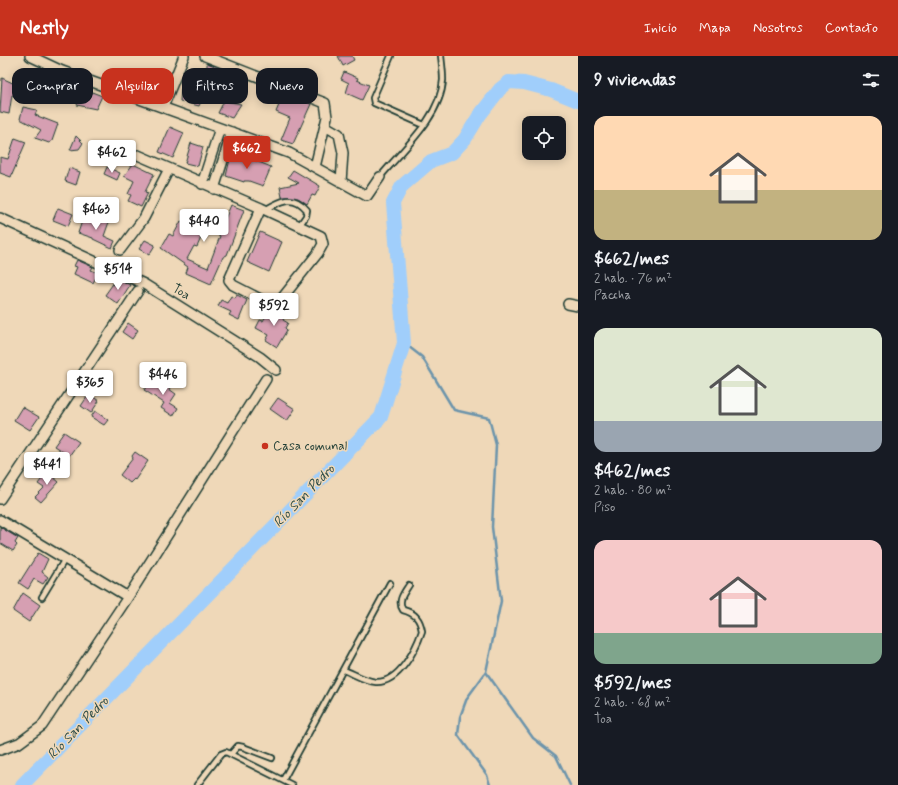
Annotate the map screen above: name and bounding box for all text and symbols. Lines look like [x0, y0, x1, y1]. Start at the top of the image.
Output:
text: Nestly [20, 16, 69, 41]
text: Inicio [644, 19, 677, 37]
text: Mapa [699, 19, 731, 37]
text: Nosotros [753, 19, 803, 37]
text: Contacto [825, 19, 878, 37]
chip: Comprar [12, 68, 93, 104]
chip: Alquilar [101, 68, 174, 104]
chip: Filtros [182, 68, 248, 104]
chip: Nuevo [256, 68, 318, 104]
text: 9 viviendas [594, 69, 676, 91]
icon: filters [860, 69, 882, 91]
map controls [522, 116, 566, 160]
button: locate [522, 116, 566, 160]
pin: $662 [223, 136, 271, 170]
pin: $462 [88, 140, 136, 174]
text: $662 [232, 140, 262, 157]
icon: home [702, 142, 774, 214]
text: $462 [97, 144, 127, 161]
pin: $463 [72, 197, 120, 231]
text: $463 [82, 201, 110, 218]
pin: $440 [180, 209, 228, 243]
text: $440 [189, 213, 219, 230]
text: $662/mes [594, 248, 669, 270]
pin: $514 [94, 257, 142, 291]
text: $514 [104, 261, 132, 278]
text: 2 hab. · 76 m² [594, 270, 672, 287]
street label: Toa [169, 280, 193, 304]
text: Paccha [594, 287, 631, 304]
pin: $592 [250, 293, 298, 327]
text: $592 [259, 297, 289, 314]
icon: home [702, 354, 774, 426]
pin: $446 [139, 362, 187, 396]
text: $446 [148, 366, 178, 383]
pin: $365 [66, 370, 114, 404]
text: $365 [76, 374, 104, 391]
place label: Casa comunal [273, 438, 348, 455]
marker: Casa comunal [260, 441, 270, 451]
pin: $441 [23, 452, 71, 486]
text: $441 [33, 456, 61, 473]
water label: Río San Pedro [269, 460, 339, 531]
text: $462/mes [594, 460, 670, 482]
text: 2 hab. · 80 m² [594, 482, 672, 499]
text: Piso [594, 499, 615, 516]
icon: home [702, 566, 774, 638]
text: $592/mes [594, 672, 671, 694]
water label: Río San Pedro [43, 692, 113, 763]
text: 2 hab. · 68 m² [594, 694, 671, 711]
text: Toa [594, 711, 612, 728]

